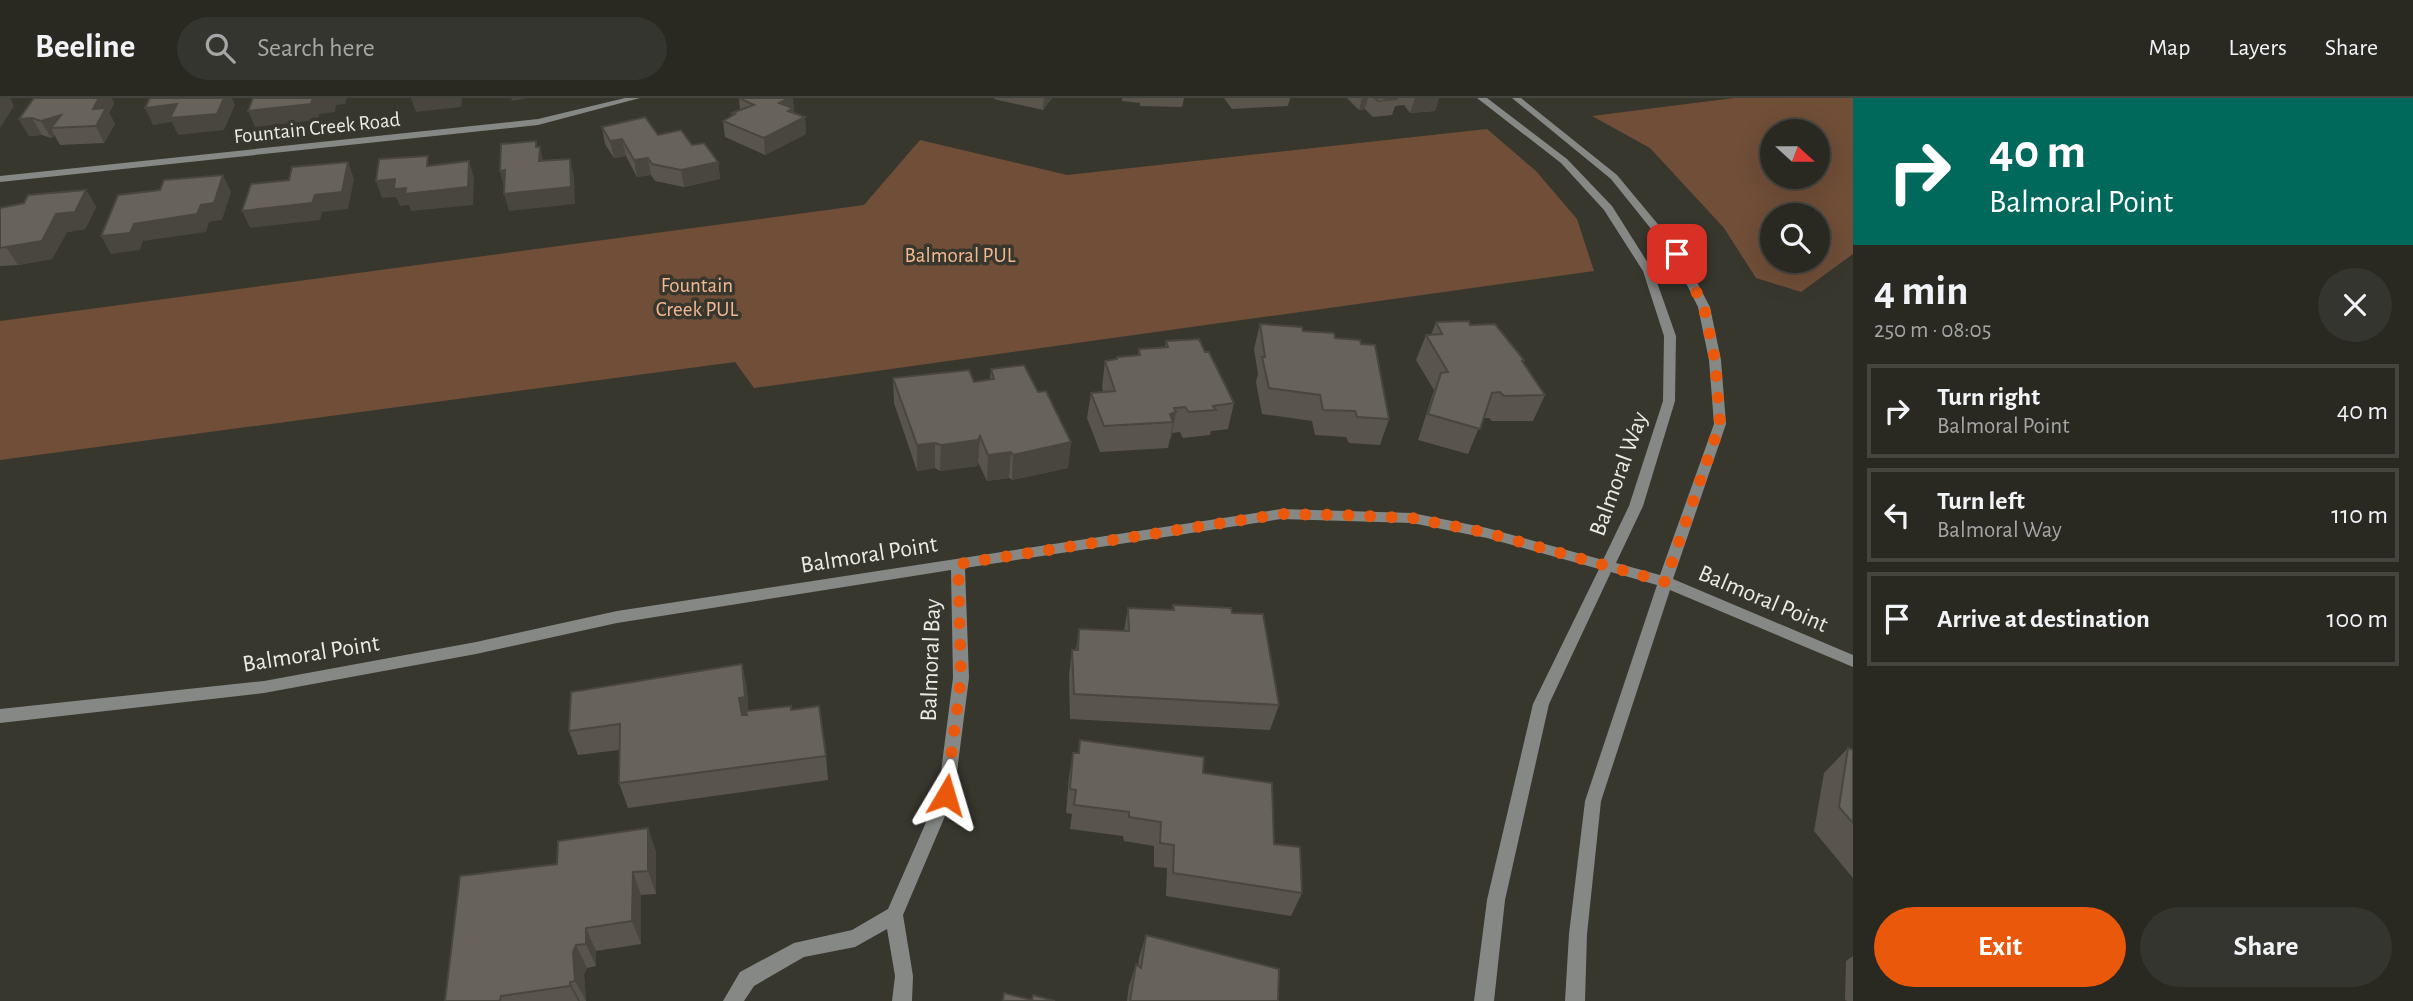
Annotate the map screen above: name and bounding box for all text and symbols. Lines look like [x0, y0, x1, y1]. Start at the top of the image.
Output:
search box [177, 17, 667, 80]
icon: search [201, 29, 239, 67]
text: Beeline [35, 31, 135, 64]
text: Search here [257, 35, 375, 61]
text: Map [2148, 36, 2190, 60]
text: Layers [2228, 36, 2287, 60]
text: Share [2325, 36, 2378, 60]
street label: Fountain Creek Road [233, 109, 401, 147]
north arrow [1760, 119, 1830, 189]
map controls [1760, 119, 1830, 273]
icon: right [1874, 126, 1965, 217]
text: 40 m [1989, 128, 2086, 177]
text: Balmoral Point [1989, 186, 2173, 218]
button: search [1760, 203, 1830, 273]
pin [1647, 224, 1707, 284]
icon: arrive [1658, 235, 1696, 273]
park label: Balmoral PUL [905, 245, 1016, 266]
button: close [2318, 268, 2392, 342]
text: 4 min [1874, 270, 1969, 312]
park label: Fountain Creek PUL [656, 275, 738, 320]
text: 250 m · 08:05 [1874, 319, 1991, 342]
text: Turn right [1937, 384, 2040, 410]
icon: right [1878, 392, 1916, 430]
text: 40 m [2337, 398, 2388, 424]
street label: Balmoral Way [1585, 409, 1653, 539]
text: Balmoral Point [1937, 415, 2069, 438]
text: Turn left [1937, 488, 2025, 514]
icon: left [1878, 496, 1916, 534]
text: 110 m [2331, 502, 2388, 528]
text: Balmoral Way [1937, 519, 2062, 542]
street label: Balmoral Point [799, 532, 939, 578]
street label: Balmoral Point [1695, 561, 1832, 637]
street label: Balmoral Bay [917, 598, 945, 722]
icon: arrive [1878, 600, 1916, 638]
text: Arrive at destination [1937, 606, 2150, 632]
text: 100 m [2327, 606, 2388, 632]
street label: Balmoral Point [241, 631, 381, 677]
position arrow [909, 758, 983, 832]
button: Exit [1874, 907, 2126, 987]
button: Share [2140, 907, 2392, 987]

